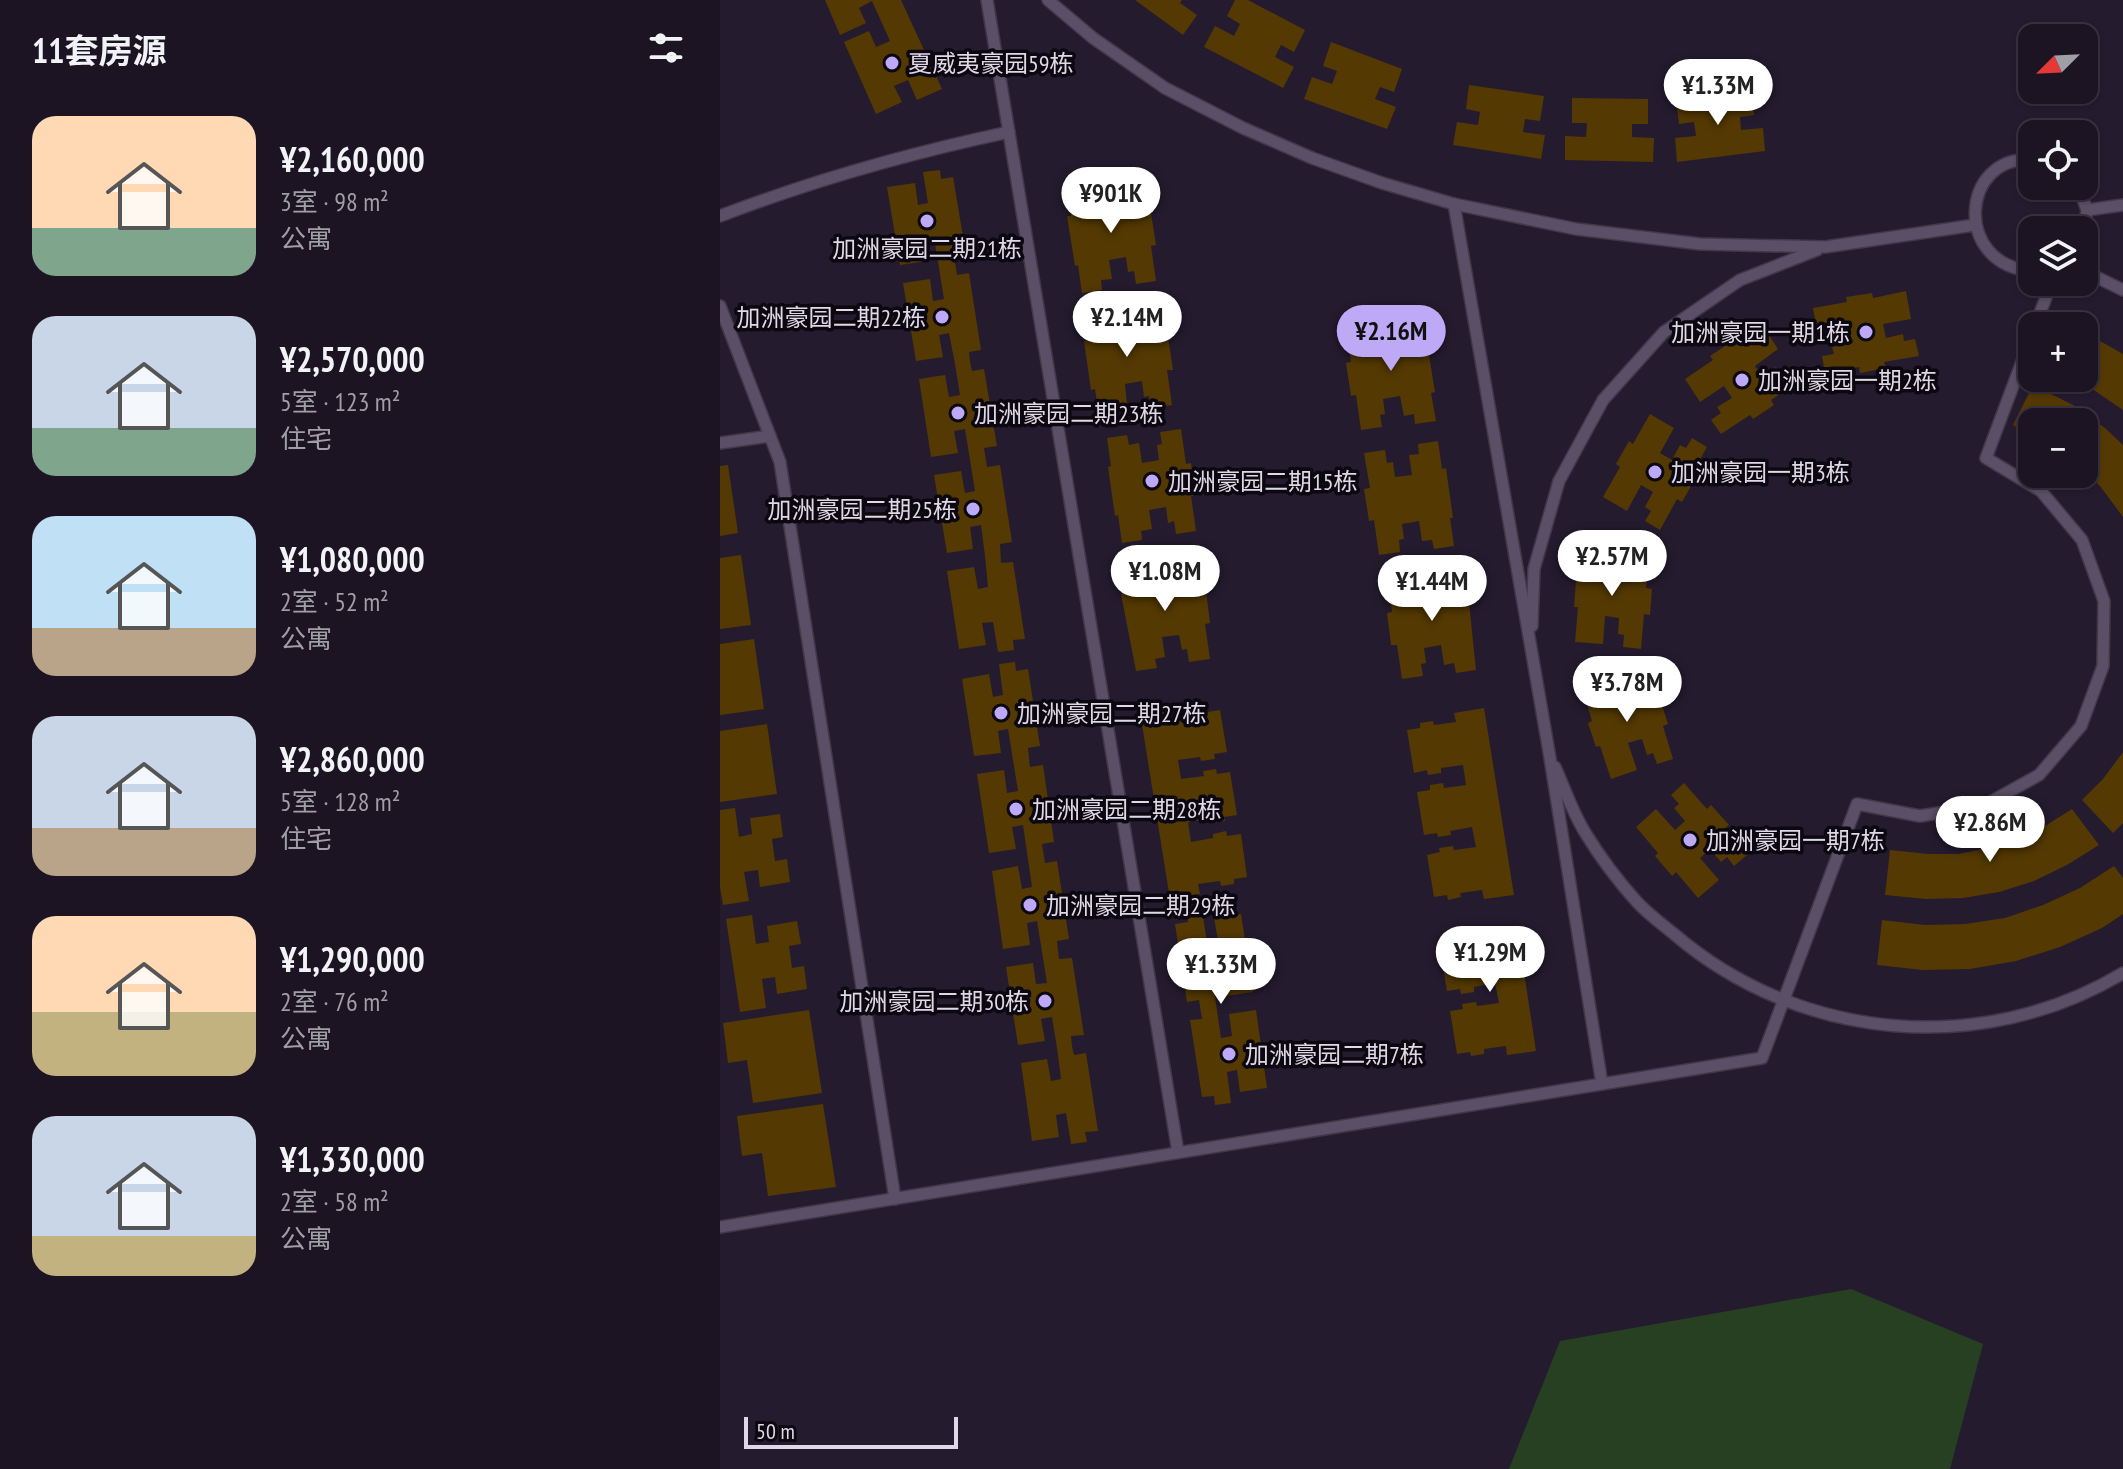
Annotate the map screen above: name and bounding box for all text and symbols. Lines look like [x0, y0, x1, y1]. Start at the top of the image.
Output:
north arrow [2018, 24, 2098, 104]
map controls [2018, 24, 2098, 488]
icon: filters [644, 26, 688, 70]
text: 11套房源 [32, 28, 167, 72]
place label: 夏威夷豪园59栋 [908, 48, 1074, 79]
marker: 夏威夷豪园59栋 [883, 54, 901, 72]
pin: ¥1.33M [1653, 59, 1783, 127]
text: ¥1.33M [1682, 68, 1754, 101]
button: locate [2018, 120, 2098, 200]
text: ¥2,160,000 [280, 137, 425, 181]
icon: home [96, 148, 192, 244]
pin: ¥901K [1055, 167, 1167, 235]
text: ¥901K [1079, 176, 1143, 209]
text: 3室 · 98 m² [280, 185, 389, 218]
marker: 加洲豪园二期21栋 [918, 212, 936, 230]
button: layers [2018, 216, 2098, 296]
text: 公寓 [280, 222, 332, 255]
place label: 加洲豪园二期21栋 [832, 233, 1022, 264]
pin: ¥2.14M [1062, 291, 1192, 359]
text: ¥2.14M [1091, 300, 1163, 333]
place label: 加洲豪园二期22栋 [736, 302, 926, 333]
pin: ¥2.16M [1326, 305, 1456, 373]
marker: 加洲豪园二期22栋 [933, 308, 951, 326]
button: + [2018, 312, 2098, 392]
text: ¥2.16M [1355, 314, 1427, 347]
place label: 加洲豪园一期1栋 [1671, 317, 1850, 348]
marker: 加洲豪园一期1栋 [1857, 323, 1875, 341]
text: ¥2,570,000 [280, 337, 425, 381]
icon: home [96, 348, 192, 444]
place label: 加洲豪园一期2栋 [1758, 365, 1937, 396]
marker: 加洲豪园一期2栋 [1733, 371, 1751, 389]
text: 5室 · 123 m² [280, 385, 400, 418]
place label: 加洲豪园二期23栋 [974, 398, 1164, 429]
marker: 加洲豪园二期23栋 [949, 404, 967, 422]
button: − [2018, 408, 2098, 488]
text: 住宅 [280, 422, 332, 455]
place label: 加洲豪园一期3栋 [1671, 457, 1850, 488]
marker: 加洲豪园一期3栋 [1646, 463, 1664, 481]
place label: 加洲豪园二期15栋 [1168, 466, 1358, 497]
marker: 加洲豪园二期15栋 [1143, 472, 1161, 490]
place label: 加洲豪园二期25栋 [767, 494, 957, 525]
marker: 加洲豪园二期25栋 [964, 500, 982, 518]
pin: ¥2.57M [1547, 530, 1677, 598]
text: ¥1,080,000 [280, 537, 425, 581]
text: ¥2.57M [1576, 539, 1648, 572]
pin: ¥1.08M [1100, 545, 1230, 613]
icon: home [96, 548, 192, 644]
text: ¥1.08M [1129, 554, 1201, 587]
pin: ¥1.44M [1367, 555, 1497, 623]
text: ¥1.44M [1396, 564, 1468, 597]
text: 2室 · 52 m² [280, 585, 389, 618]
text: 公寓 [280, 622, 332, 655]
pin: ¥3.78M [1562, 656, 1692, 724]
text: ¥3.78M [1591, 665, 1663, 698]
place label: 加洲豪园二期27栋 [1017, 698, 1207, 729]
marker: 加洲豪园二期27栋 [992, 704, 1010, 722]
text: ¥2,860,000 [280, 737, 425, 781]
icon: home [96, 748, 192, 844]
text: 5室 · 128 m² [280, 785, 400, 818]
place label: 加洲豪园二期28栋 [1032, 794, 1222, 825]
pin: ¥2.86M [1925, 796, 2055, 864]
marker: 加洲豪园二期28栋 [1007, 800, 1025, 818]
text: ¥2.86M [1954, 805, 2026, 838]
text: 住宅 [280, 822, 332, 855]
place label: 加洲豪园一期7栋 [1706, 825, 1885, 856]
marker: 加洲豪园一期7栋 [1681, 831, 1699, 849]
place label: 加洲豪园二期29栋 [1046, 890, 1236, 921]
marker: 加洲豪园二期29栋 [1021, 896, 1039, 914]
pin: ¥1.29M [1425, 926, 1555, 994]
text: ¥1.29M [1454, 935, 1526, 968]
text: ¥1,290,000 [280, 937, 425, 981]
pin: ¥1.33M [1156, 938, 1286, 1006]
text: ¥1.33M [1185, 947, 1257, 980]
icon: home [96, 948, 192, 1044]
text: 2室 · 76 m² [280, 985, 389, 1018]
place label: 加洲豪园二期30栋 [839, 986, 1029, 1017]
marker: 加洲豪园二期30栋 [1036, 992, 1054, 1010]
text: 公寓 [280, 1022, 332, 1055]
place label: 加洲豪园二期7栋 [1245, 1039, 1424, 1070]
marker: 加洲豪园二期7栋 [1220, 1045, 1238, 1063]
text: ¥1,330,000 [280, 1137, 425, 1181]
icon: home [96, 1148, 192, 1244]
text: 2室 · 58 m² [280, 1185, 389, 1218]
text: 公寓 [280, 1222, 332, 1255]
scale bar [744, 1413, 958, 1449]
text: 50 m [756, 1417, 795, 1445]

